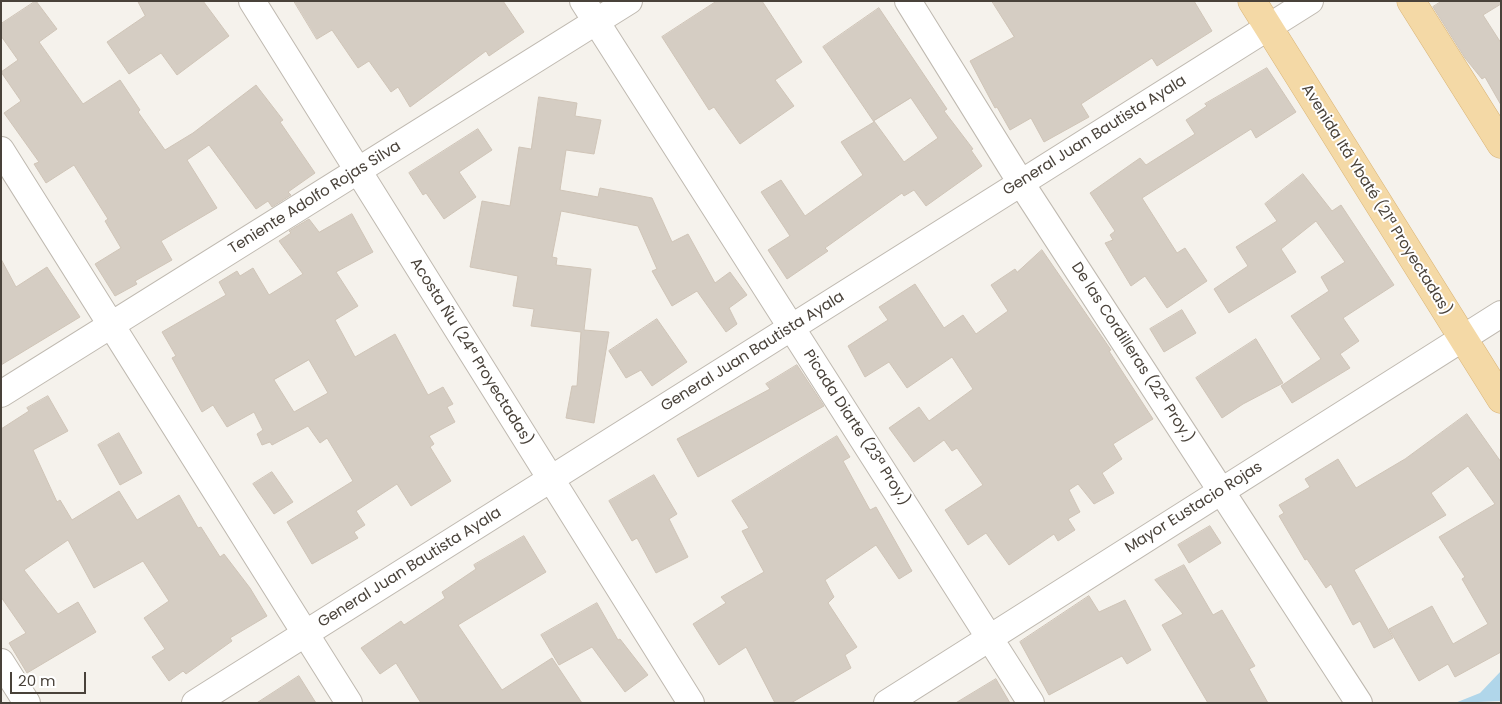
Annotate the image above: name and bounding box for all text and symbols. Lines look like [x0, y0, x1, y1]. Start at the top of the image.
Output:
street label: General Juan Bautista Ayala [1000, 72, 1190, 200]
street label: Avenida Itá Ybaté (21ª Proyectadas) [1297, 81, 1455, 319]
street label: Teniente Adolfo Rojas Silva [226, 137, 404, 259]
street label: Acosta Ñu (24ª Proyectadas) [406, 255, 536, 449]
street label: De las Cordilleras (22ª Proy.) [1067, 259, 1197, 447]
street label: General Juan Bautista Ayala [658, 288, 848, 416]
street label: Picada Diarte (23ª Proy.) [799, 347, 913, 509]
street label: Mayor Eustacio Rojas [1122, 458, 1266, 558]
street label: General Juan Bautista Ayala [315, 504, 505, 632]
scale bar [12, 662, 89, 694]
text: 20 m [18, 670, 56, 691]

